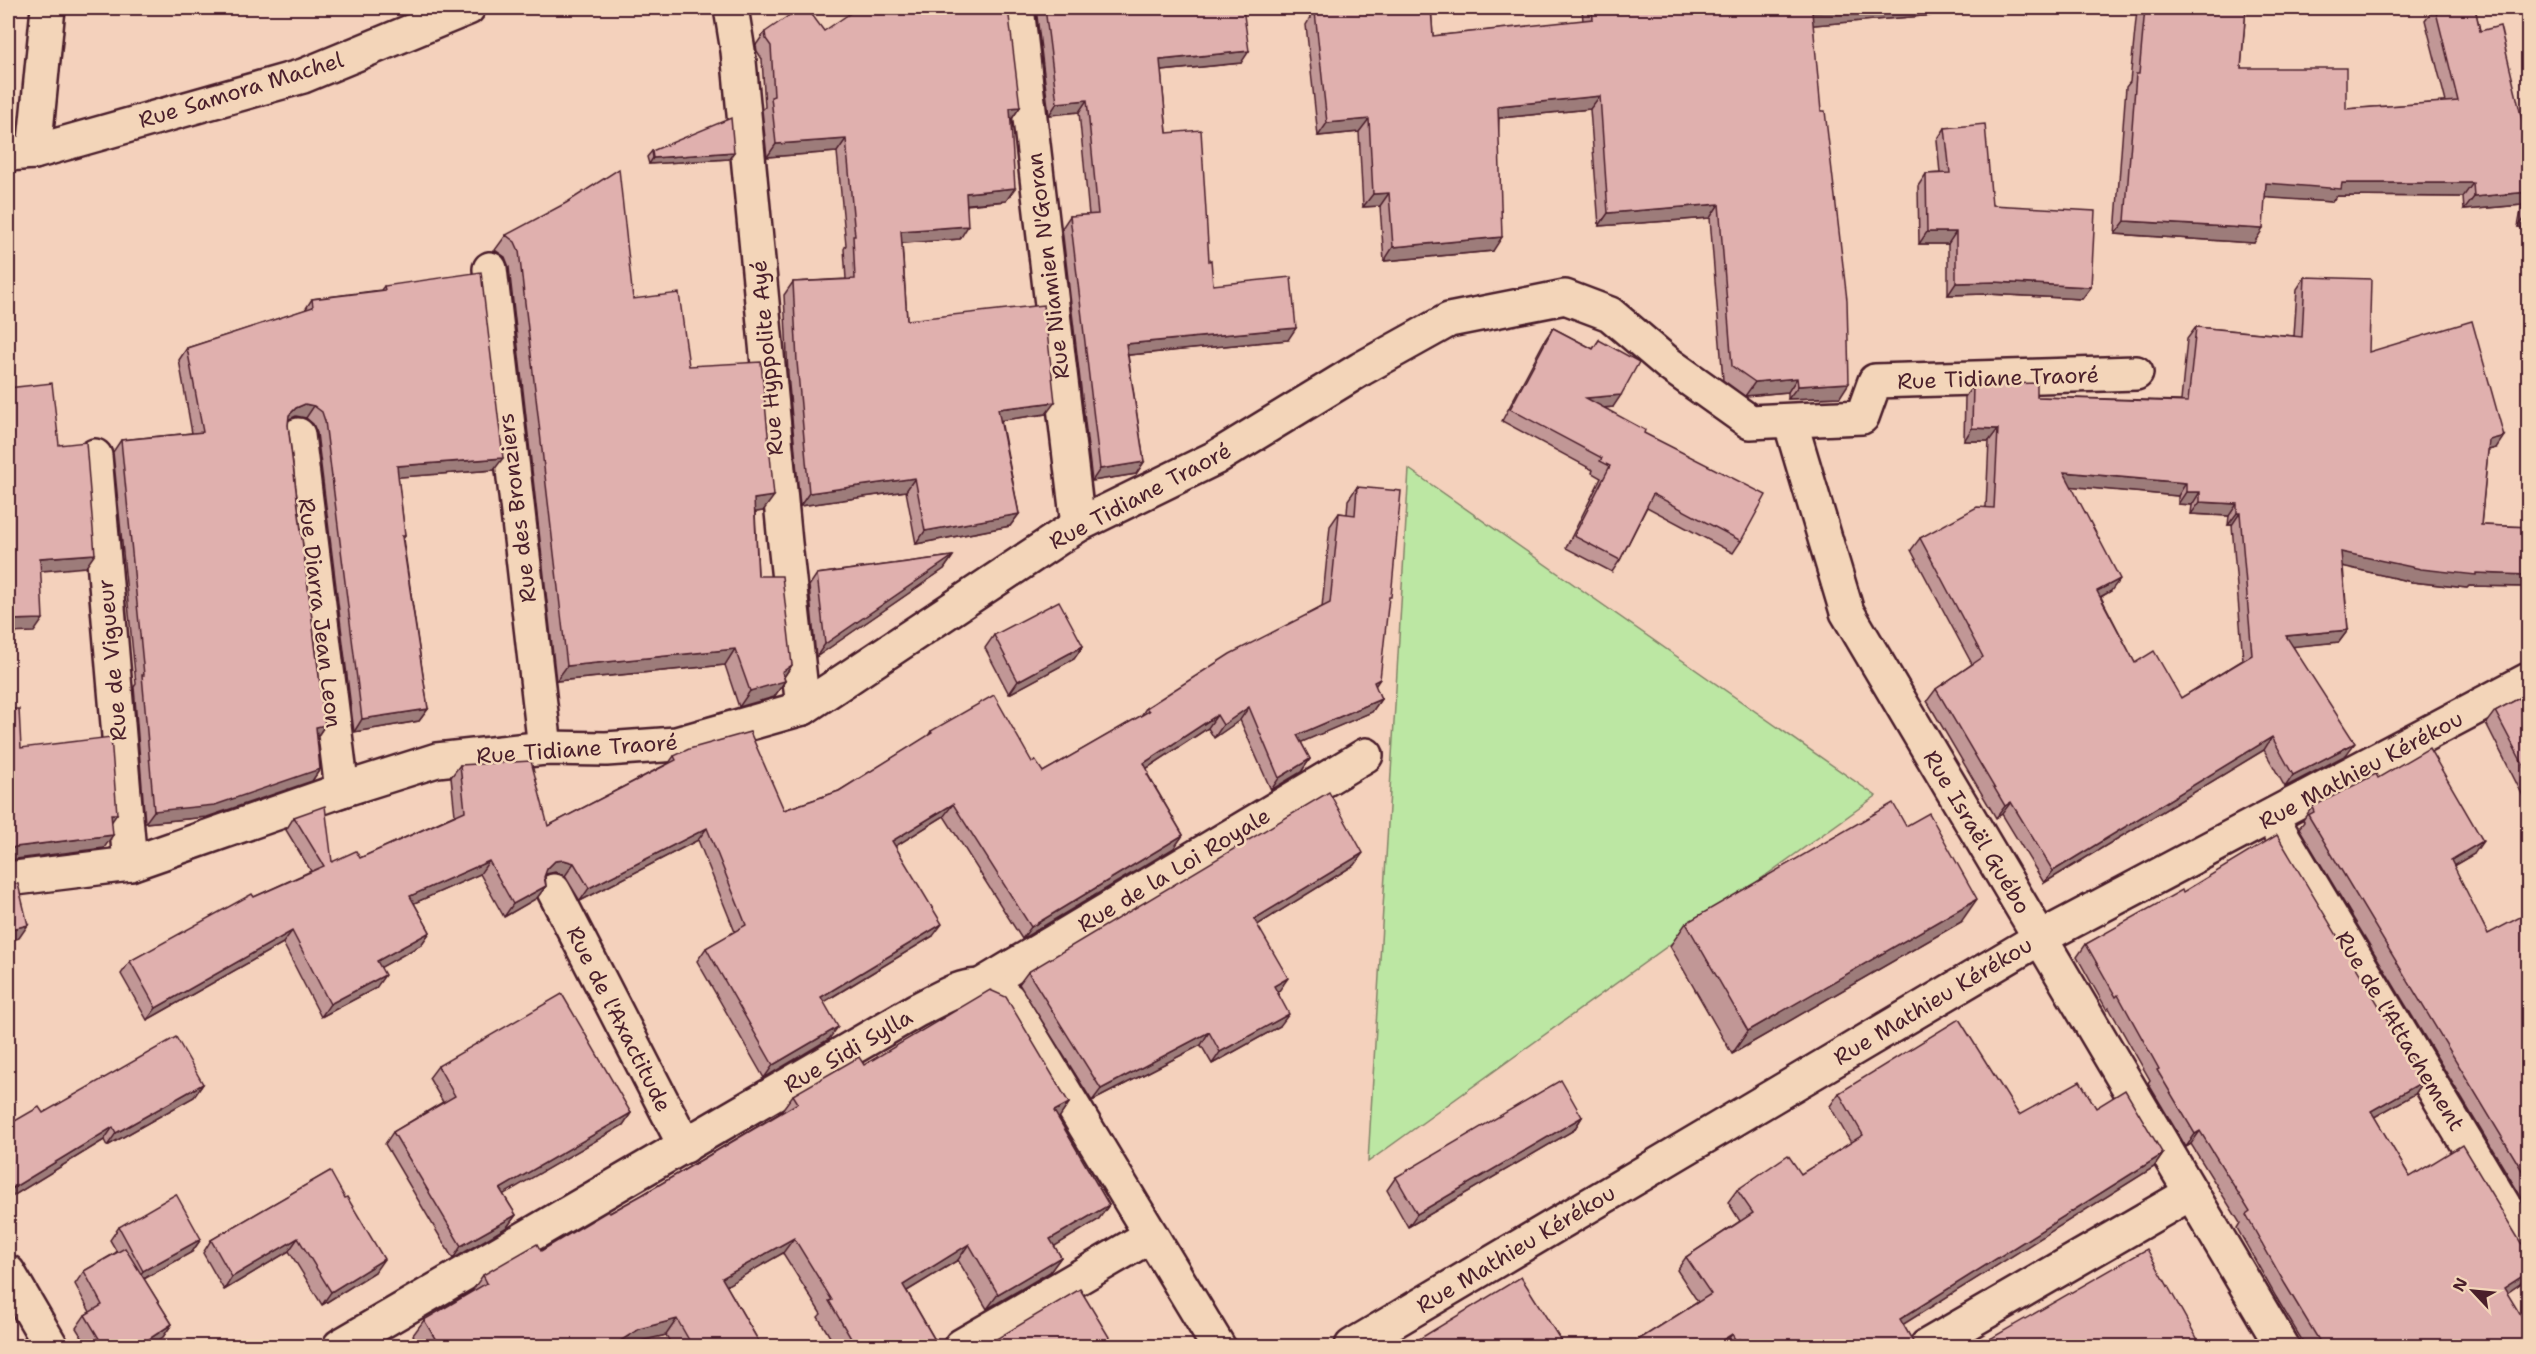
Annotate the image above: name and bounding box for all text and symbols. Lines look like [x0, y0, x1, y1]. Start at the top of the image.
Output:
street label: Rue Samora Machel [135, 45, 347, 135]
street label: Rue Niamien N'Goran [1020, 151, 1076, 381]
street label: Rue Hyppolite Ayé [744, 259, 790, 457]
street label: Rue Tidiane Traoré [1897, 360, 2099, 396]
street label: Rue des Bronziers [491, 411, 543, 605]
street label: Rue Tidiane Traoré [1044, 436, 1236, 556]
street label: Rue Diarra Jean Leon [292, 496, 348, 730]
street label: Rue de Vigueur [90, 578, 134, 742]
street label: Rue Mathieu Kérékou [2254, 704, 2468, 836]
street label: Rue Tidiane Traoré [475, 727, 679, 771]
street label: Rue Israël Guébo [1917, 745, 2037, 919]
street label: Rue de la Loi Royale [1072, 801, 1276, 939]
street label: Rue de l'Axactitude [560, 921, 678, 1117]
street label: Rue de l'Attachement [2329, 926, 2471, 1136]
street label: Rue Mathieu Kérékou [1828, 930, 2038, 1072]
street label: Rue Sidi Sylla [778, 1002, 918, 1100]
street label: Rue Mathieu Kérékou [1411, 1178, 1621, 1320]
north arrow [2443, 1261, 2503, 1321]
text: N [2448, 1274, 2472, 1295]

